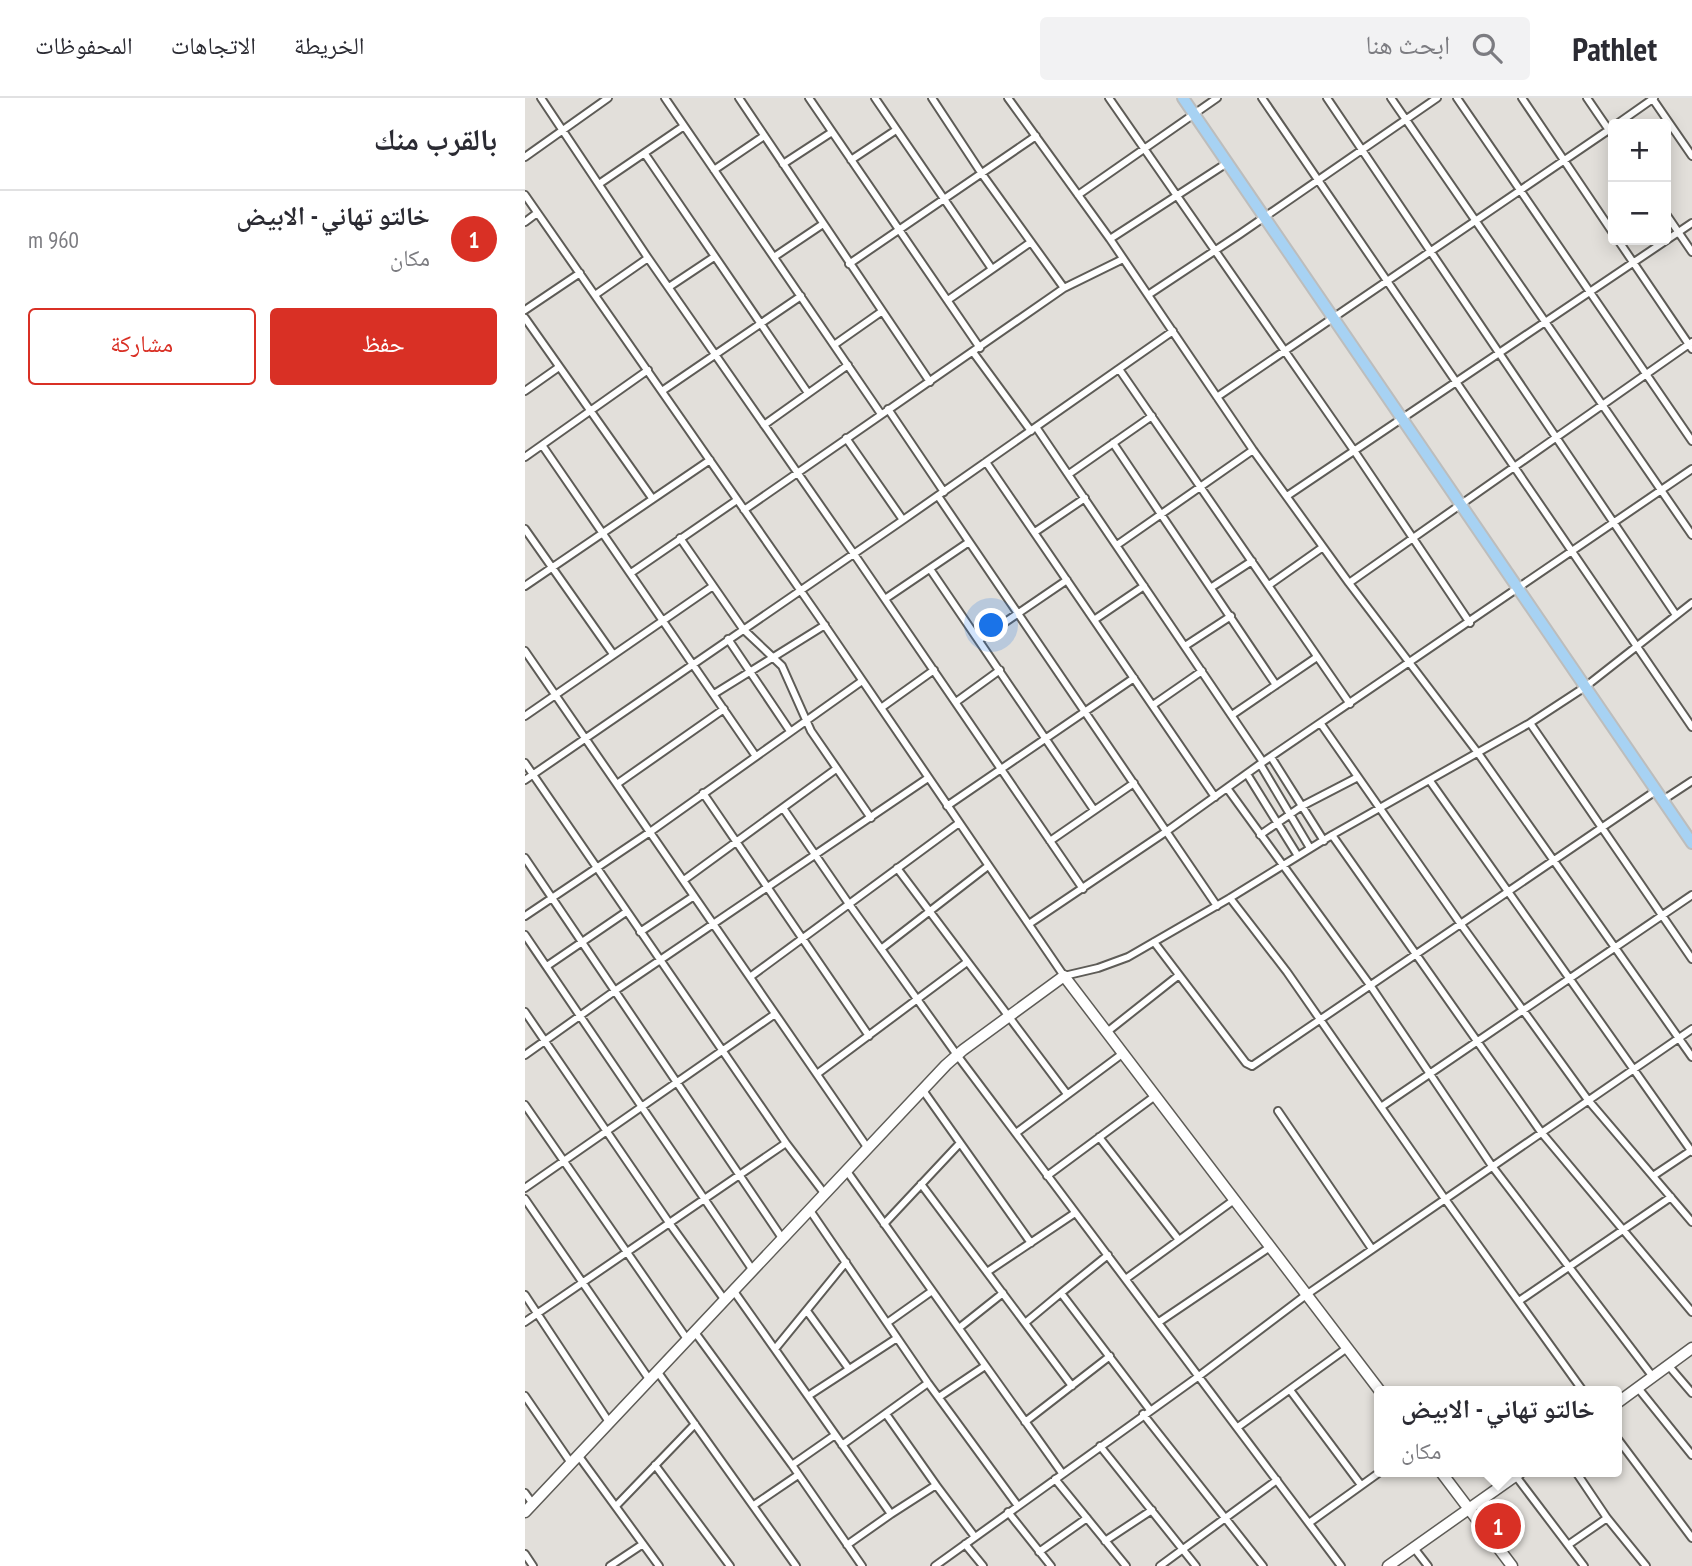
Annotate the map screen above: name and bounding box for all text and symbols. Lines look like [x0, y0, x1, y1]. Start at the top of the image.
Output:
search box [1040, 17, 1530, 80]
text: Pathlet [1572, 27, 1657, 70]
text: ابحث هنا [1365, 28, 1450, 61]
icon: search [1468, 29, 1506, 67]
text: المحفوظات [35, 30, 133, 61]
text: الاتجاهات [171, 30, 256, 61]
text: الخريطة [294, 30, 365, 61]
text: بالقرب منك [374, 119, 497, 158]
map controls [1608, 119, 1671, 245]
button: + [1608, 119, 1671, 182]
button: − [1608, 182, 1671, 245]
text: خالتو تهاني - الابيض [236, 199, 430, 232]
text: 960 m [28, 225, 79, 254]
text: 1 [469, 225, 480, 254]
text: مكان [390, 243, 430, 272]
button: مشاركة [28, 308, 256, 385]
button: حفظ [270, 308, 497, 385]
your location [974, 608, 1008, 642]
popup [1374, 1386, 1622, 1477]
text: خالتو تهاني - الابيض [1401, 1392, 1595, 1425]
text: مكان [1401, 1436, 1441, 1465]
pin: 1 [1475, 1500, 1521, 1552]

